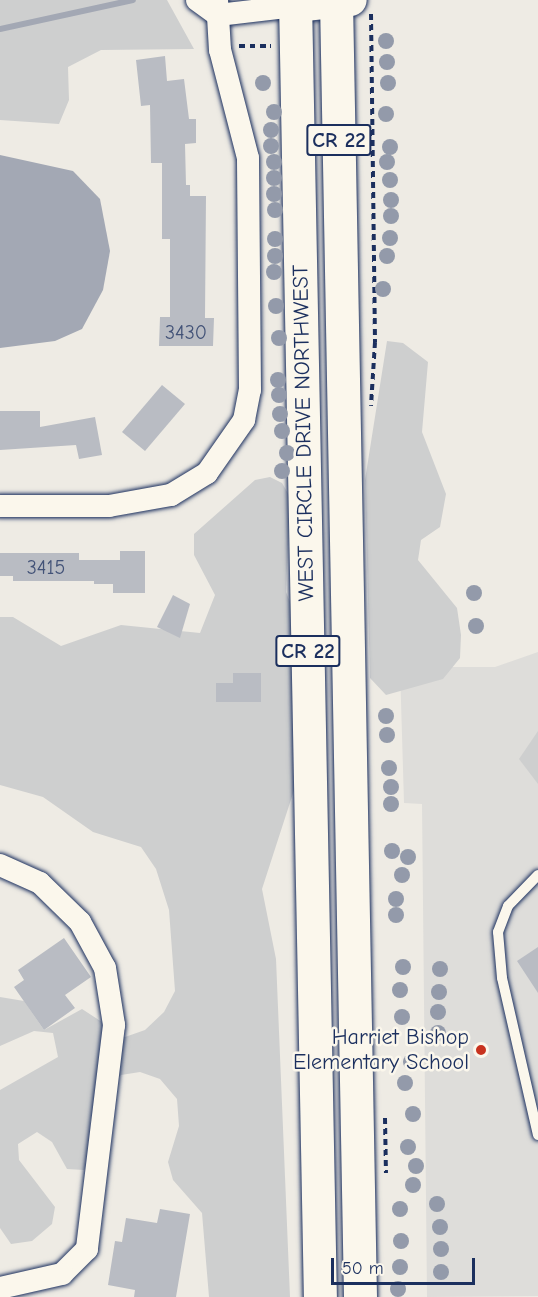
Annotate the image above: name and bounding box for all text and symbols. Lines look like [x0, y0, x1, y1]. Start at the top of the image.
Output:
road number: CR 22 [306, 122, 372, 158]
street label: WEST CIRCLE DRIVE NORTHWEST [288, 264, 320, 602]
house number: 3430 [165, 320, 207, 344]
house number: 3415 [27, 555, 65, 579]
road number: CR 22 [275, 633, 341, 669]
place label: Harriet Bishop Elementary School [293, 1024, 469, 1076]
marker: Harriet Bishop Elementary School [474, 1043, 488, 1057]
scale bar [334, 1246, 478, 1284]
text: 50 m [342, 1258, 384, 1279]

